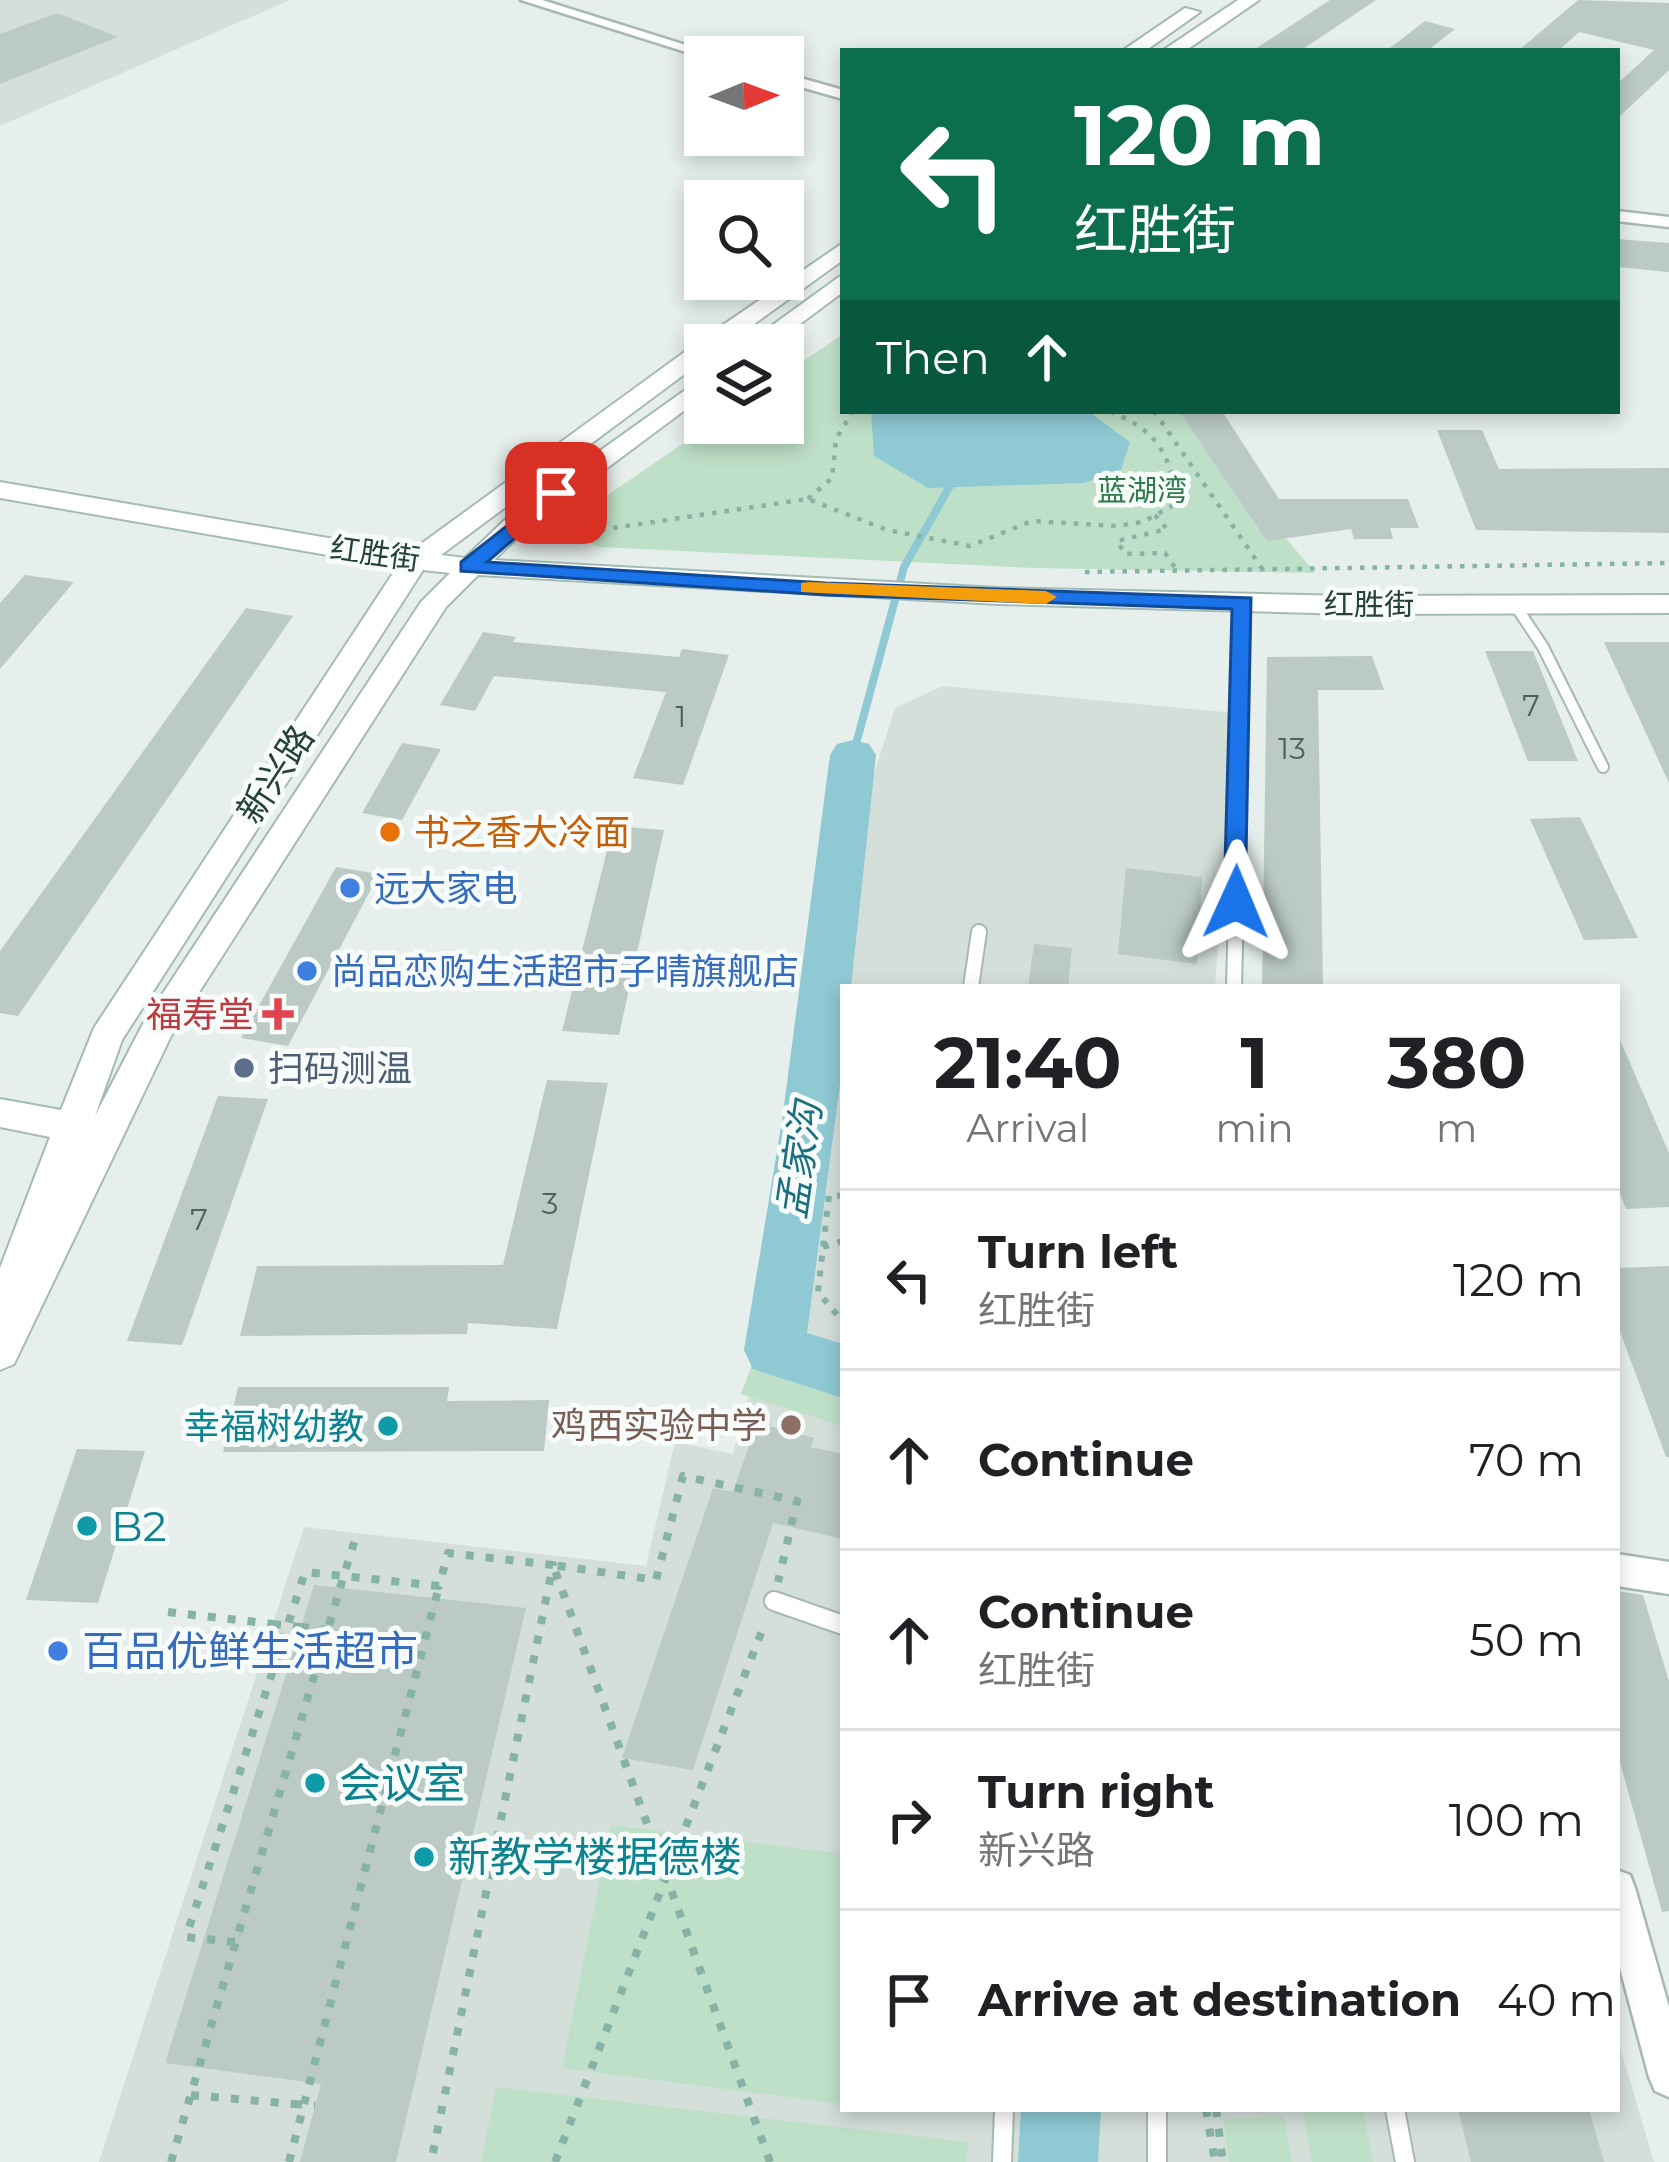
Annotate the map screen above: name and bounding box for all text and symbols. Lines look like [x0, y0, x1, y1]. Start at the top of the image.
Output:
north arrow [684, 36, 804, 156]
map controls [684, 36, 804, 444]
text: 120 m [1074, 84, 1325, 186]
icon: left [876, 96, 1032, 252]
button: search [684, 180, 804, 300]
text: 红胜街 [1074, 197, 1236, 263]
button: layers [684, 324, 804, 444]
icon: ahead [1014, 324, 1080, 390]
text: Then [876, 330, 990, 385]
pin [505, 442, 607, 544]
icon: arrive [523, 460, 589, 526]
park label: 蓝湖湾 [1097, 472, 1187, 509]
street label: 红胜街 [328, 529, 422, 578]
street label: 红胜街 [1324, 586, 1414, 623]
house number: 7 [1522, 687, 1540, 724]
house number: 1 [676, 698, 686, 735]
street label: 新兴路 [227, 717, 323, 831]
house number: 13 [1278, 730, 1306, 767]
place label: 书之香大冷面 [414, 810, 630, 854]
marker: 书之香大冷面 [377, 819, 403, 845]
position arrow [1173, 839, 1299, 965]
place label: 远大家电 [374, 866, 518, 910]
marker: 远大家电 [337, 875, 363, 901]
place label: 尚品恋购生活超市子晴旗舰店 [331, 949, 799, 993]
marker: 尚品恋购生活超市子晴旗舰店 [294, 958, 320, 984]
place label: 福寿堂 [146, 992, 254, 1036]
marker: 福寿堂 [265, 1001, 291, 1027]
text: 21:40 [934, 1018, 1122, 1106]
text: 1 [1240, 1018, 1269, 1106]
text: 380 [1387, 1018, 1526, 1106]
place label: 扫码测温 [268, 1046, 412, 1090]
marker: 扫码测温 [231, 1055, 257, 1081]
water label: 孟家沟 [767, 1095, 831, 1221]
text: Arrival [966, 1104, 1089, 1152]
text: min [1215, 1104, 1294, 1152]
text: m [1436, 1104, 1478, 1152]
house number: 3 [542, 1185, 558, 1222]
house number: 7 [190, 1201, 208, 1238]
text: Turn left [978, 1224, 1178, 1279]
icon: left [876, 1247, 942, 1313]
text: 120 m [1453, 1252, 1584, 1307]
text: 红胜街 [978, 1286, 1095, 1334]
place label: 鸡西实验中学 [551, 1403, 767, 1447]
place label: 幸福树幼教 [184, 1404, 364, 1448]
marker: 鸡西实验中学 [778, 1412, 804, 1438]
marker: 幸福树幼教 [375, 1413, 401, 1439]
icon: ahead [876, 1427, 942, 1493]
text: Continue [978, 1432, 1194, 1487]
text: 70 m [1469, 1432, 1584, 1487]
place label: B2 [111, 1500, 167, 1552]
marker: B2 [74, 1513, 100, 1539]
text: Continue [978, 1584, 1194, 1639]
icon: ahead [876, 1607, 942, 1673]
text: 50 m [1469, 1612, 1584, 1667]
place label: 百品优鲜生活超市 [82, 1625, 418, 1677]
marker: 百品优鲜生活超市 [45, 1638, 71, 1664]
text: 红胜街 [978, 1646, 1095, 1694]
place label: 会议室 [339, 1757, 465, 1809]
text: Turn right [978, 1764, 1214, 1819]
marker: 会议室 [302, 1770, 328, 1796]
icon: right [876, 1787, 942, 1853]
text: 100 m [1449, 1792, 1584, 1847]
text: 新兴路 [978, 1826, 1095, 1874]
place label: 新教学楼据德楼 [448, 1831, 742, 1883]
marker: 新教学楼据德楼 [411, 1844, 437, 1870]
icon: arrive [876, 1967, 942, 2033]
text: Arrive at destination [978, 1972, 1461, 2027]
text: 40 m [1497, 1972, 1616, 2027]

